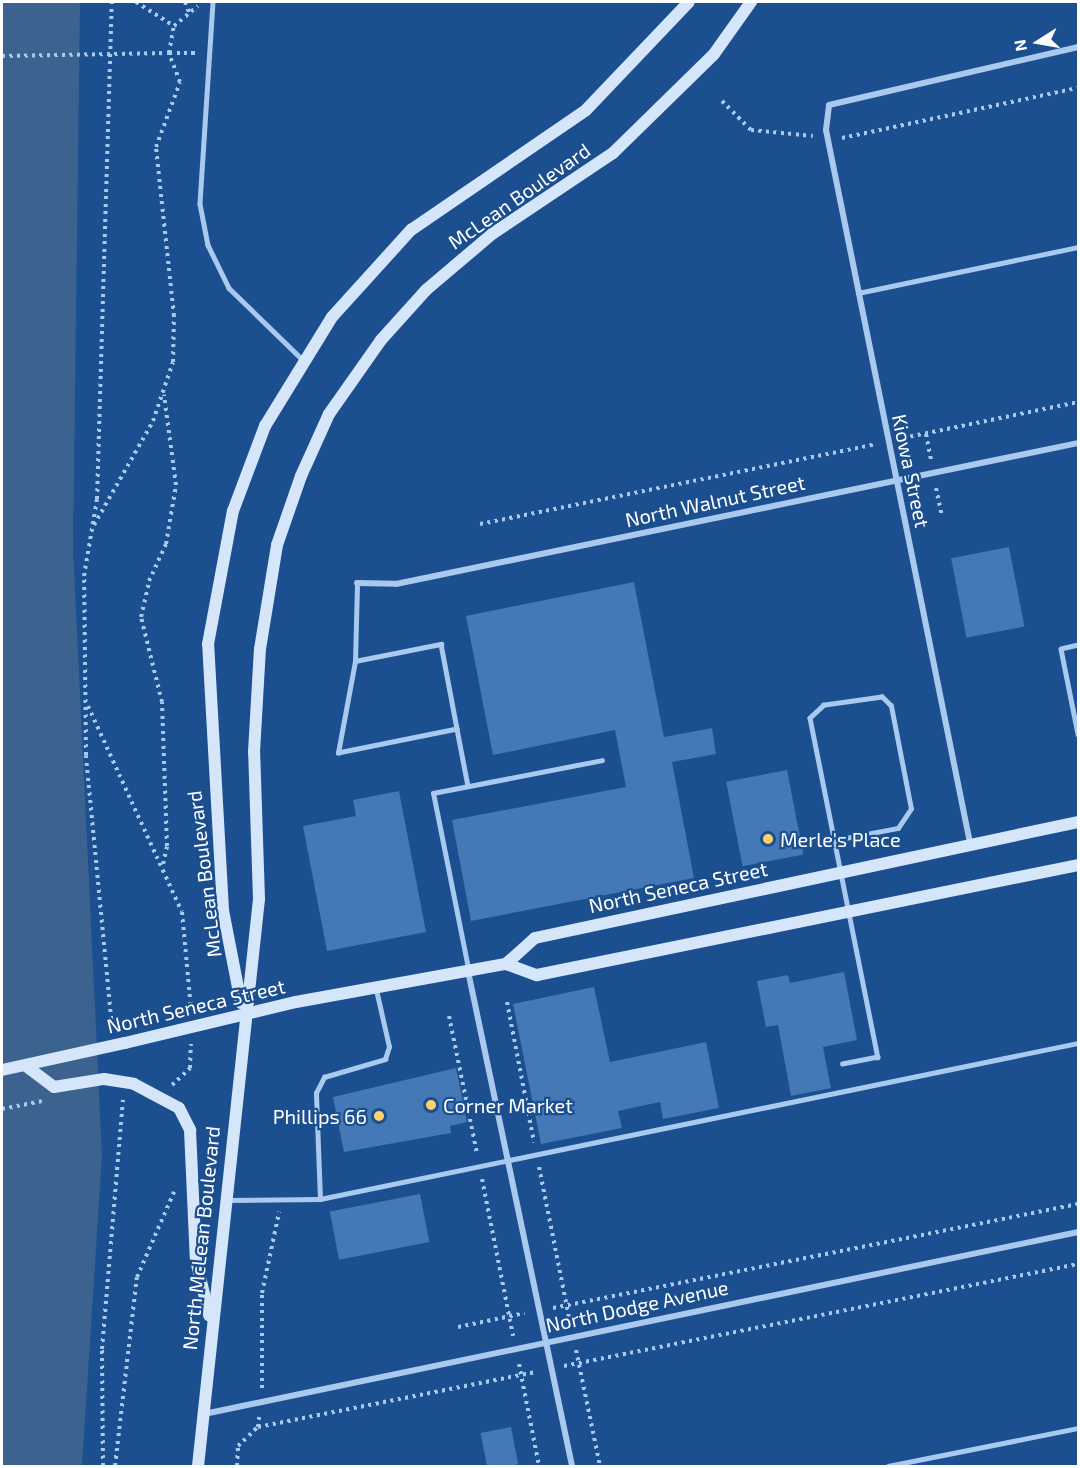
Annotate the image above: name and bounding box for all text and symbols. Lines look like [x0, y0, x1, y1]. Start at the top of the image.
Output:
north arrow [1008, 12, 1068, 72]
text: N [1009, 38, 1030, 53]
street label: McLean Boulevard [443, 138, 595, 254]
street label: Kiowa Street [887, 412, 935, 530]
street label: North Walnut Street [623, 470, 807, 532]
street label: McLean Boulevard [182, 789, 226, 959]
place label: Merle's Place [780, 827, 901, 851]
marker: Merle's Place [761, 832, 775, 846]
street label: North Seneca Street [586, 856, 770, 918]
street label: North Seneca Street [104, 974, 288, 1038]
place label: Corner Market [443, 1093, 573, 1117]
marker: Corner Market [424, 1098, 438, 1112]
place label: Phillips 66 [273, 1104, 367, 1128]
marker: Phillips 66 [372, 1109, 386, 1123]
street label: North McLean Boulevard [177, 1125, 225, 1351]
street label: North Dodge Avenue [543, 1275, 731, 1337]

